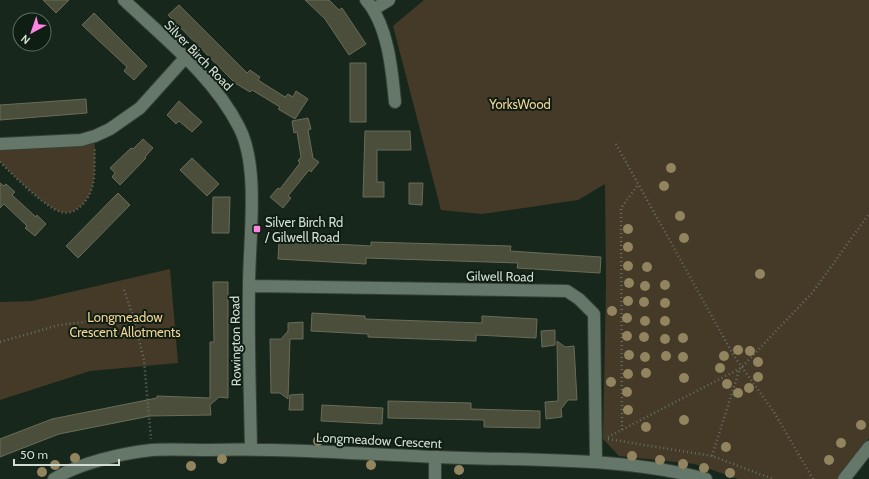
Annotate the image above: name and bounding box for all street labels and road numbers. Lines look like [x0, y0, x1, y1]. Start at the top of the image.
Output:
street label: Silver Birch Road [161, 16, 237, 94]
street label: Gilwell Road [466, 267, 534, 285]
street label: Rowington Road [226, 296, 244, 386]
street label: Longmeadow Crescent [316, 429, 443, 451]

